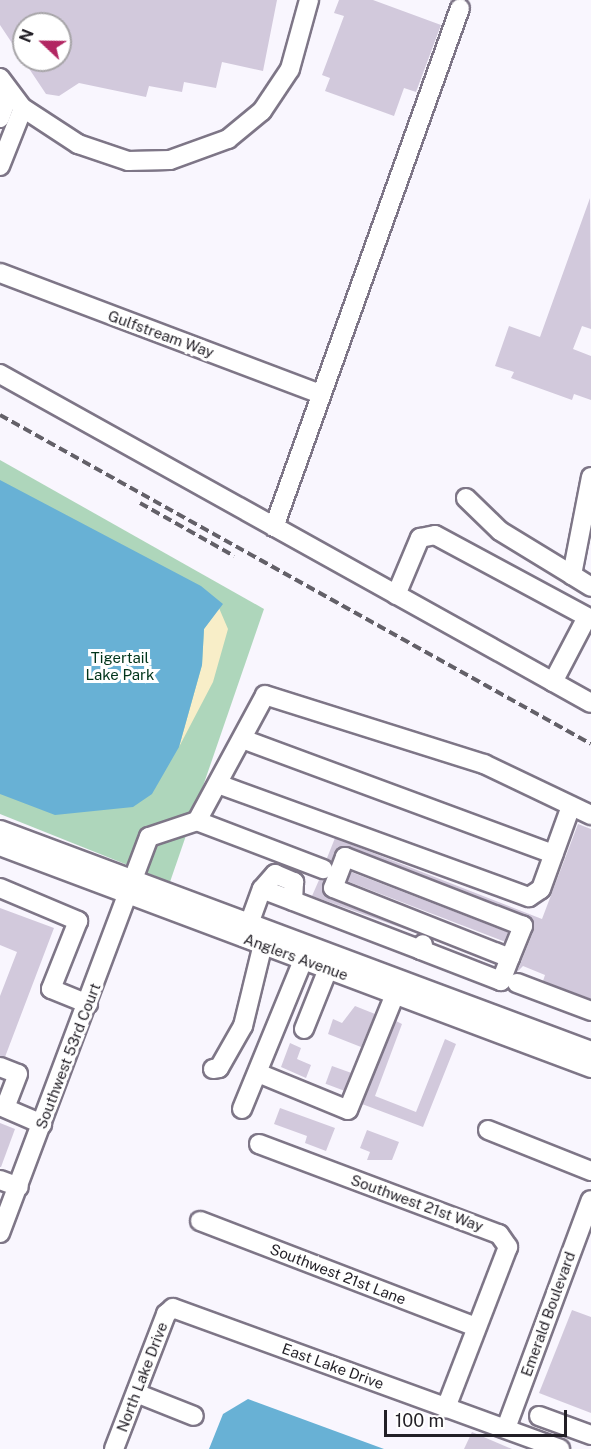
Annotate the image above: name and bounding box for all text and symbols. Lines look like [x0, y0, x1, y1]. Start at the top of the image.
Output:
north arrow [12, 12, 72, 72]
text: N [16, 26, 38, 45]
street label: Gulfstream Way [105, 306, 217, 362]
park label: Tigertail Lake Park [86, 648, 154, 683]
street label: Anglers Avenue [241, 930, 351, 984]
street label: Southwest 53rd Court [32, 981, 104, 1131]
street label: Southwest 21st Way [348, 1171, 486, 1235]
street label: Southwest 21st Lane [267, 1240, 409, 1308]
street label: Emerald Boulevard [517, 1249, 579, 1379]
street label: North Lake Drive [113, 1319, 171, 1435]
street label: East Lake Drive [280, 1339, 386, 1393]
scale bar [387, 1398, 570, 1436]
text: 100 m [395, 1410, 444, 1431]

